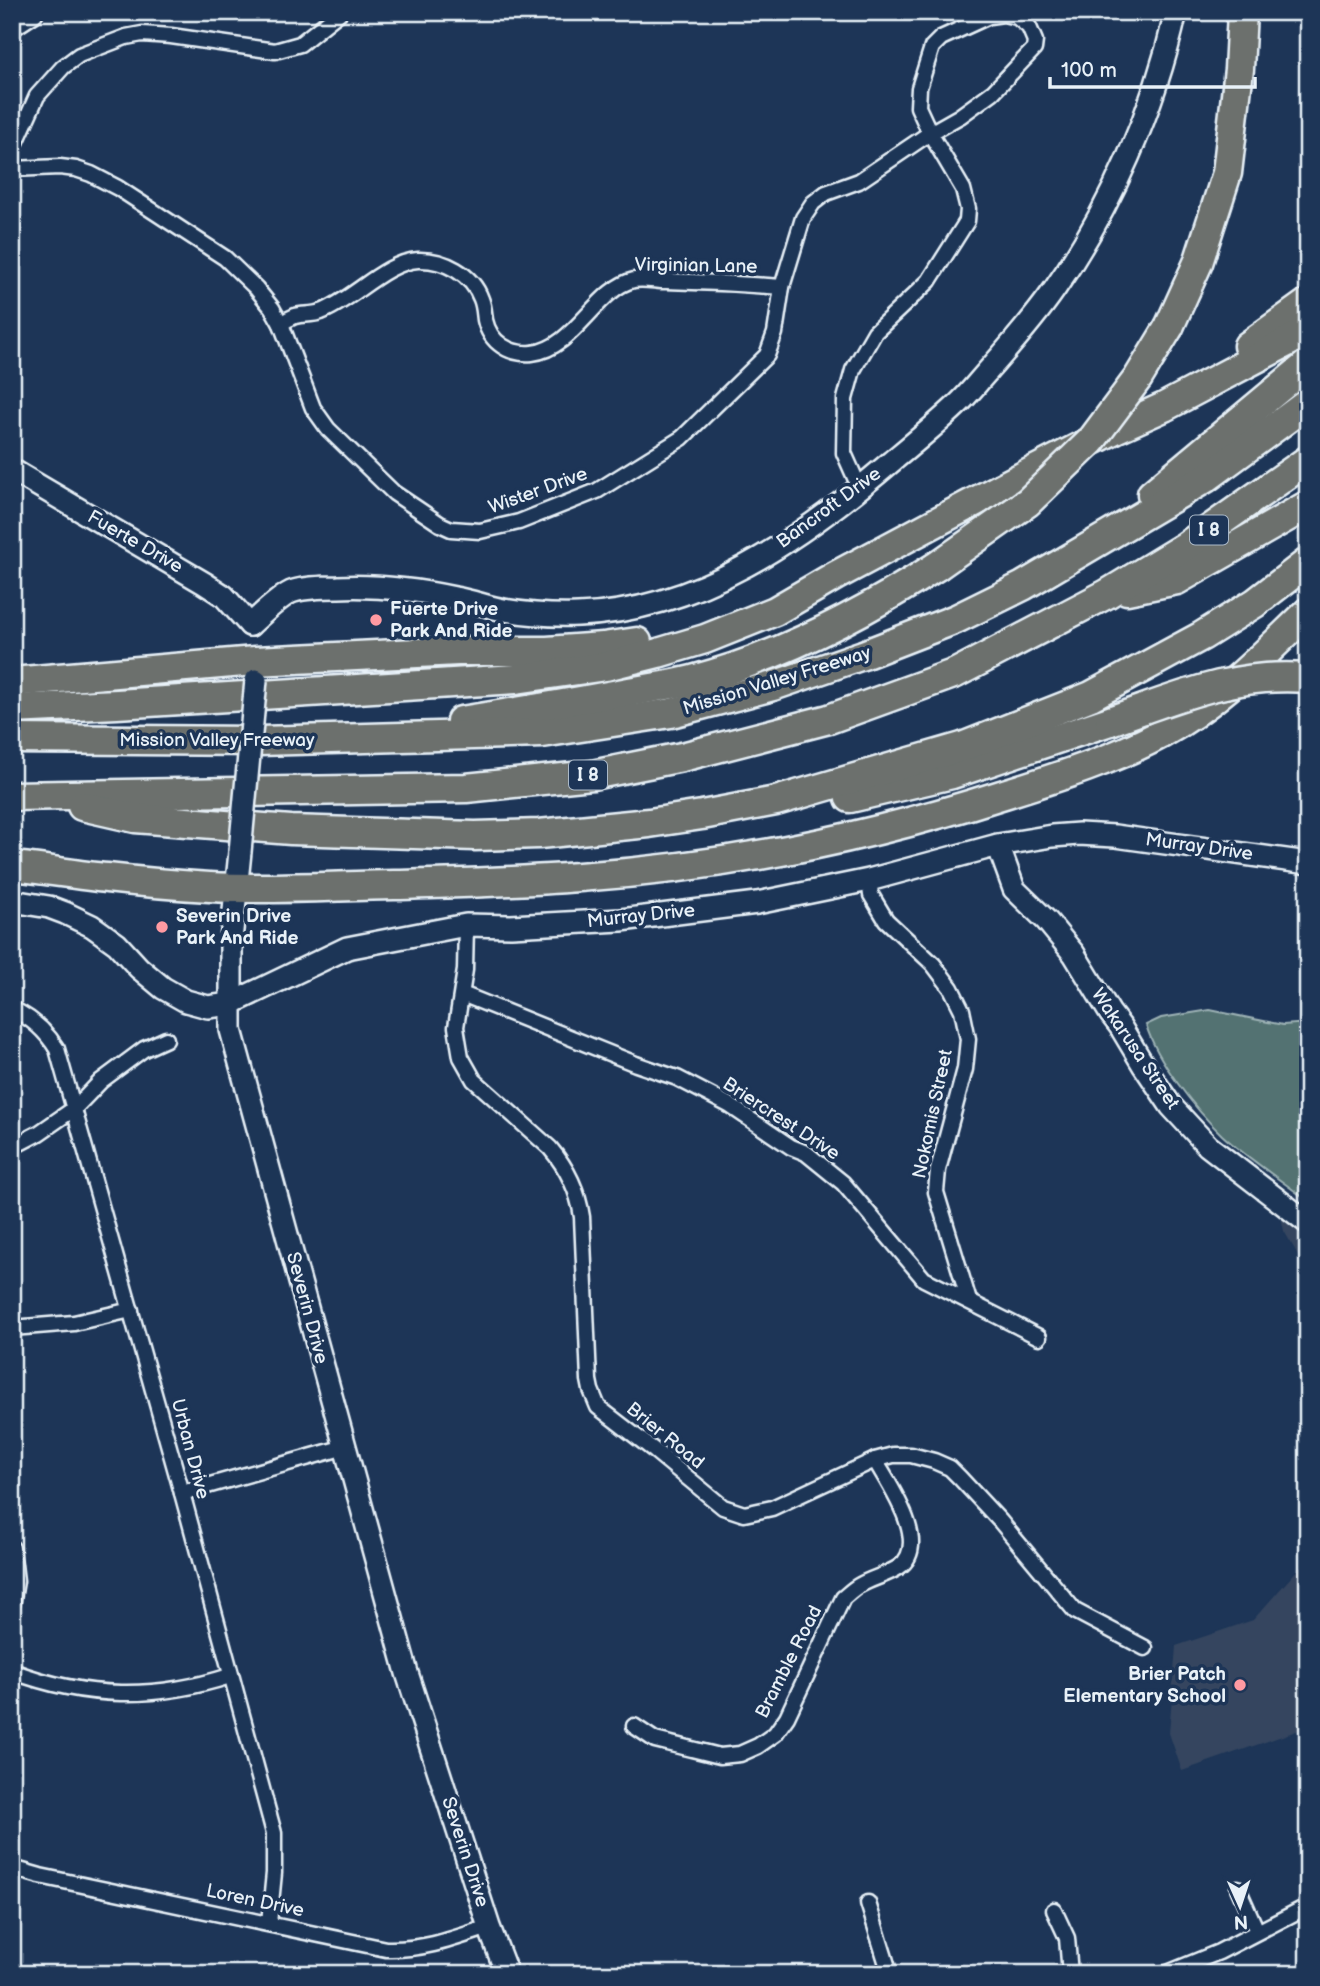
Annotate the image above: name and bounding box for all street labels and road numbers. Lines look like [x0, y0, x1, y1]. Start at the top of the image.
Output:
street label: Virginian Lane [634, 253, 758, 279]
street label: Wister Drive [485, 462, 591, 520]
street label: Bancroft Drive [772, 462, 886, 554]
street label: Fuerte Drive [83, 505, 187, 579]
road number: I 8 [1190, 516, 1228, 544]
street label: Mission Valley Freeway [680, 641, 874, 721]
street label: Mission Valley Freeway [119, 729, 315, 752]
road number: I 8 [569, 760, 607, 790]
street label: Murray Drive [1144, 828, 1254, 866]
street label: Murray Drive [586, 899, 696, 933]
street label: Wakarusa Street [1086, 984, 1184, 1114]
street label: Nokomis Street [908, 1047, 958, 1181]
street label: Briercrest Drive [718, 1073, 844, 1165]
street label: Severin Drive [281, 1250, 333, 1366]
street label: Urban Drive [166, 1396, 214, 1502]
street label: Brier Road [621, 1398, 709, 1474]
street label: Bramble Road [751, 1602, 827, 1722]
street label: Severin Drive [436, 1794, 494, 1910]
street label: Loren Drive [204, 1879, 306, 1923]

